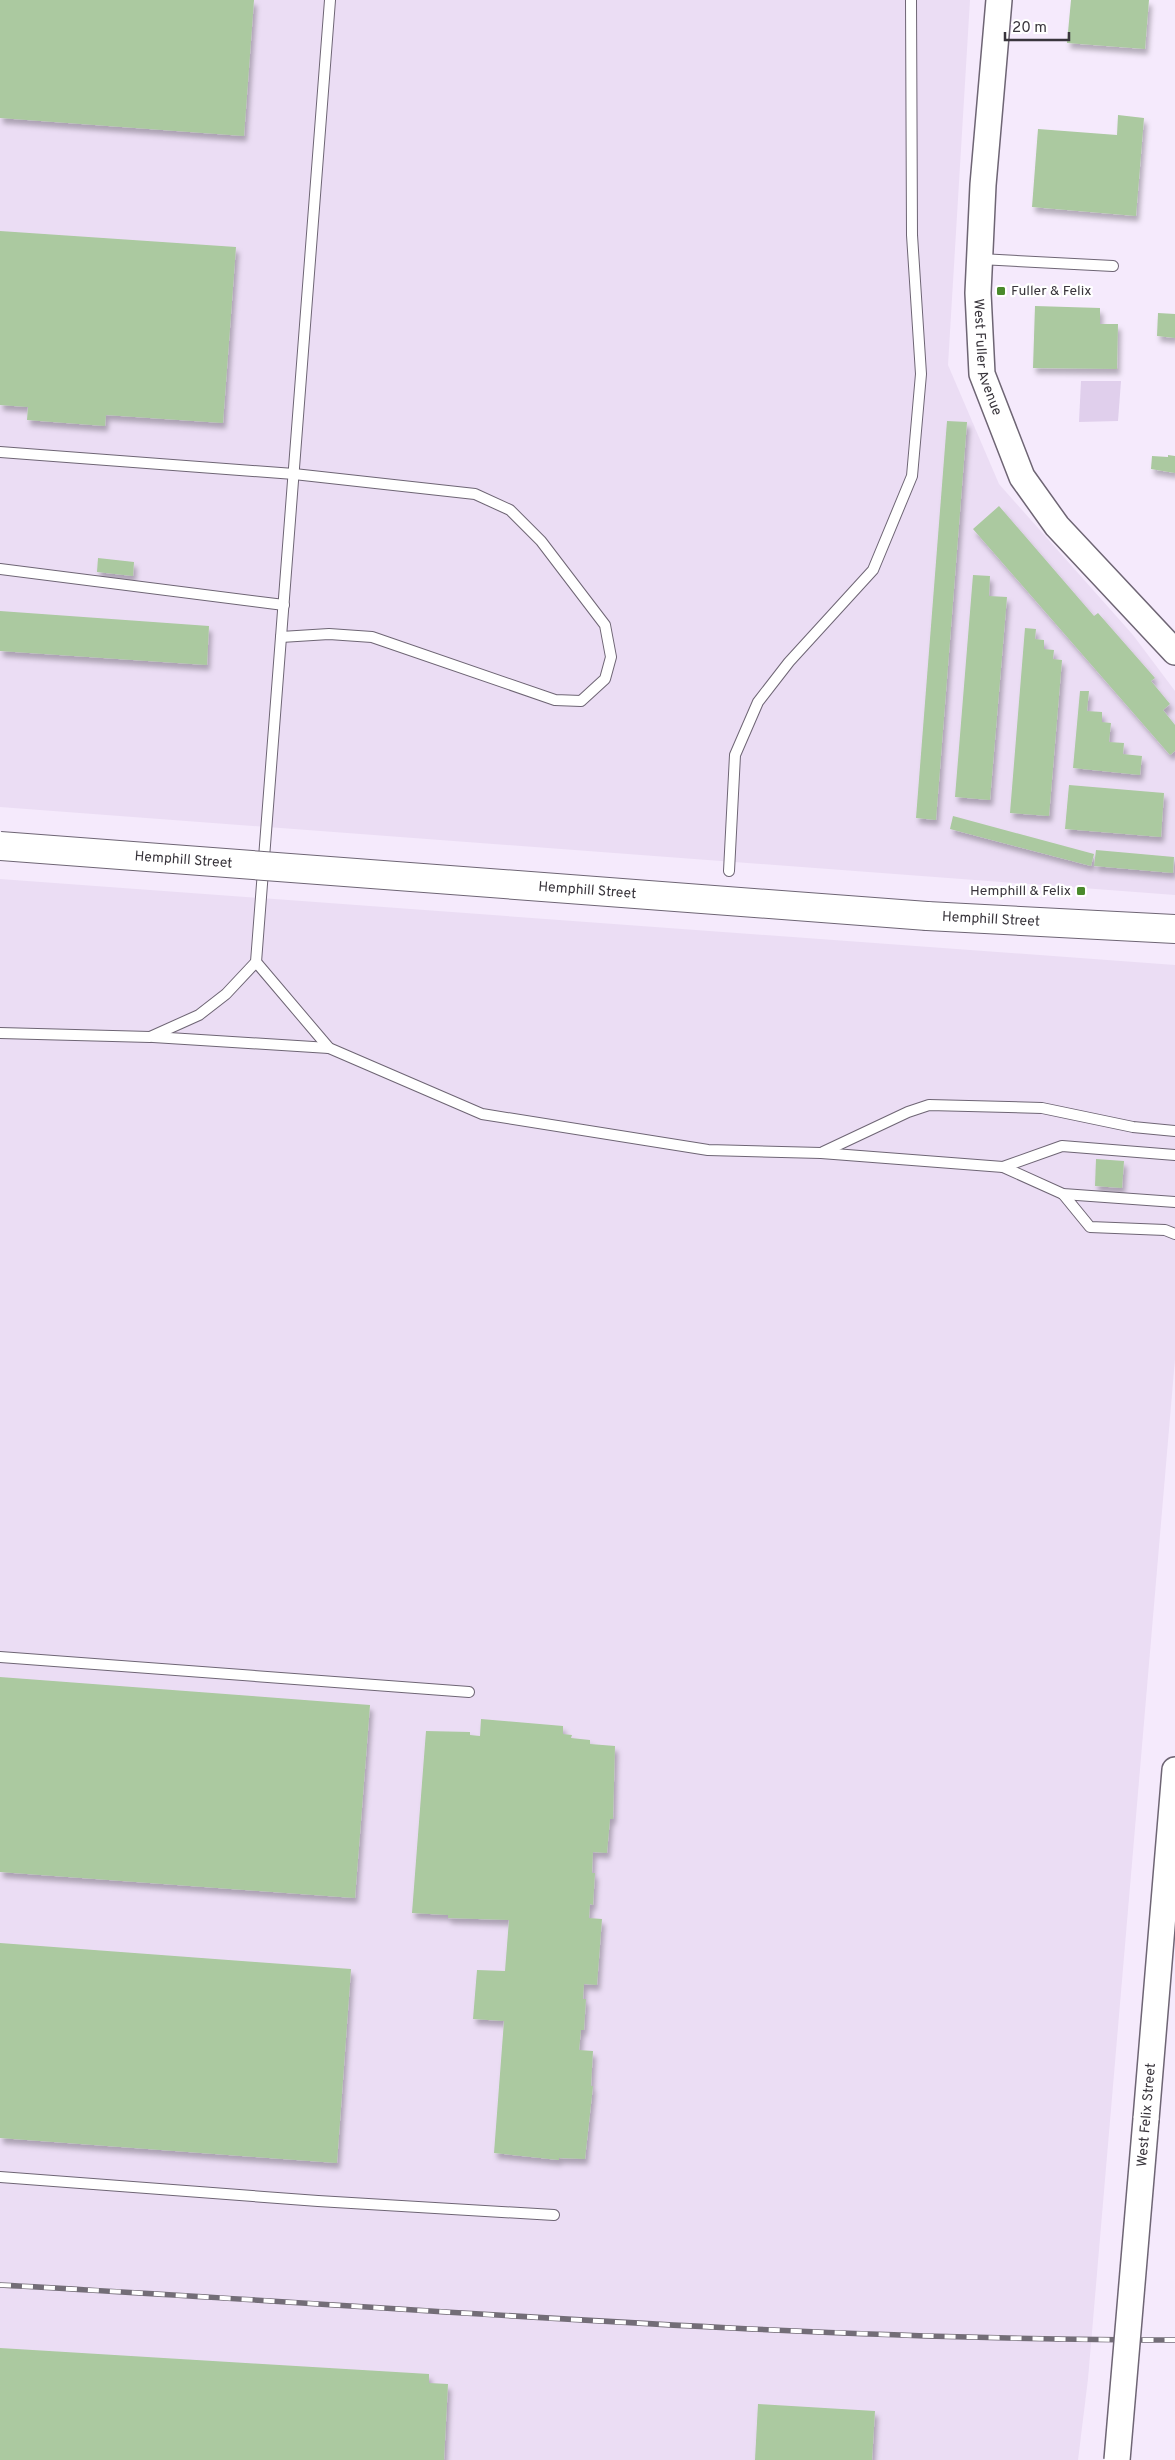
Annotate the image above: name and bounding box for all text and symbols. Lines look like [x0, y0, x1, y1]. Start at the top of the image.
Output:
scale bar [1005, 10, 1069, 42]
text: 20 m [1012, 19, 1047, 38]
place label: Fuller & Felix [1011, 283, 1092, 300]
marker: Fuller & Felix [995, 285, 1007, 297]
street label: West Fuller Avenue [970, 298, 1006, 418]
street label: Hemphill Street [134, 848, 233, 872]
street label: Hemphill Street [538, 878, 637, 903]
place label: Hemphill & Felix [970, 883, 1071, 900]
marker: Hemphill & Felix [1075, 885, 1087, 897]
street label: Hemphill Street [941, 908, 1040, 930]
street label: West Felix Street [1134, 2062, 1160, 2168]

